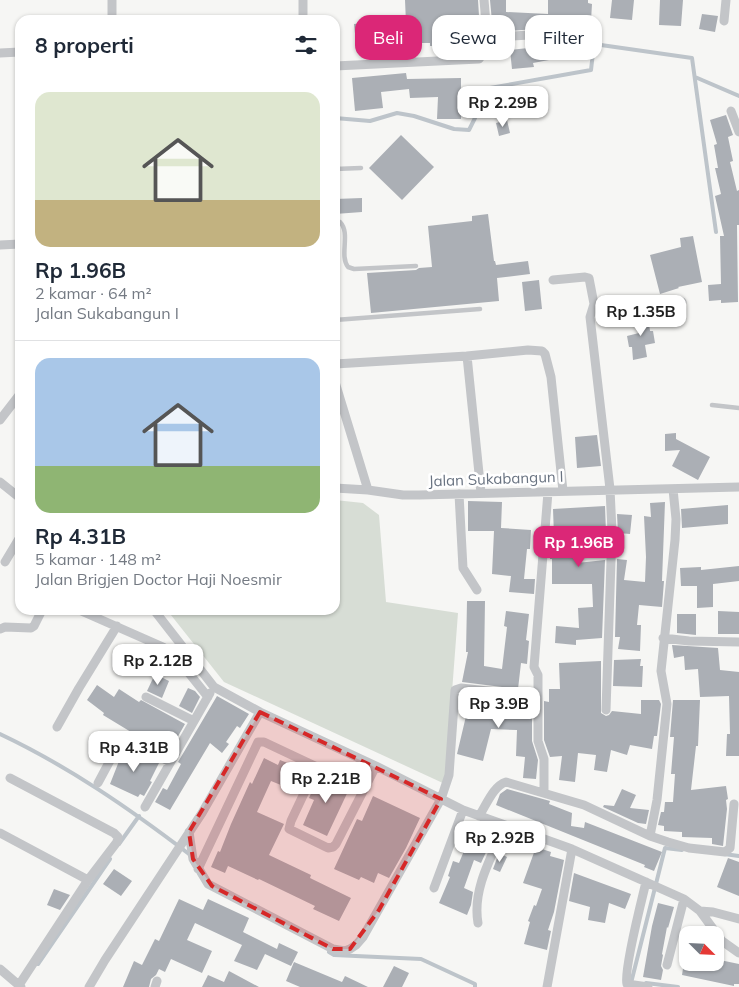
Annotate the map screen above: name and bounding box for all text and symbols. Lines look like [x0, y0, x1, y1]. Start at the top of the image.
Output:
chip: Beli [355, 15, 422, 60]
chip: Sewa [432, 15, 515, 60]
chip: Filter [525, 15, 602, 60]
icon: filters [292, 31, 320, 59]
text: 8 properti [35, 32, 134, 58]
pin: Rp 2.29B [451, 86, 555, 128]
text: Rp 2.29B [468, 92, 538, 112]
icon: home [133, 125, 223, 215]
text: Rp 1.96B [35, 257, 126, 283]
text: 2 kamar · 64 m² [35, 283, 152, 303]
pin: Rp 1.35B [589, 294, 693, 337]
text: Rp 1.35B [606, 301, 676, 321]
text: Jalan Sukabangun I [35, 303, 179, 323]
icon: home [133, 390, 223, 480]
street label: Jalan Sukabangun I [428, 467, 564, 490]
text: Rp 4.31B [35, 523, 126, 549]
pin: Rp 1.96B [527, 526, 631, 568]
text: Rp 1.96B [544, 532, 614, 552]
text: 5 kamar · 148 m² [35, 549, 161, 569]
text: Jalan Brigjen Doctor Haji Noesmir [35, 569, 282, 589]
pin: Rp 2.12B [106, 644, 210, 686]
text: Rp 2.12B [123, 650, 193, 670]
pin: Rp 3.9B [453, 686, 545, 729]
text: Rp 3.9B [469, 693, 529, 713]
pin: Rp 4.31B [82, 730, 186, 773]
text: Rp 4.31B [99, 737, 169, 757]
pin: Rp 2.21B [274, 762, 378, 804]
text: Rp 2.21B [291, 768, 361, 788]
pin: Rp 2.92B [448, 820, 552, 863]
text: Rp 2.92B [465, 827, 535, 847]
north arrow [679, 926, 724, 971]
map controls [679, 926, 724, 971]

